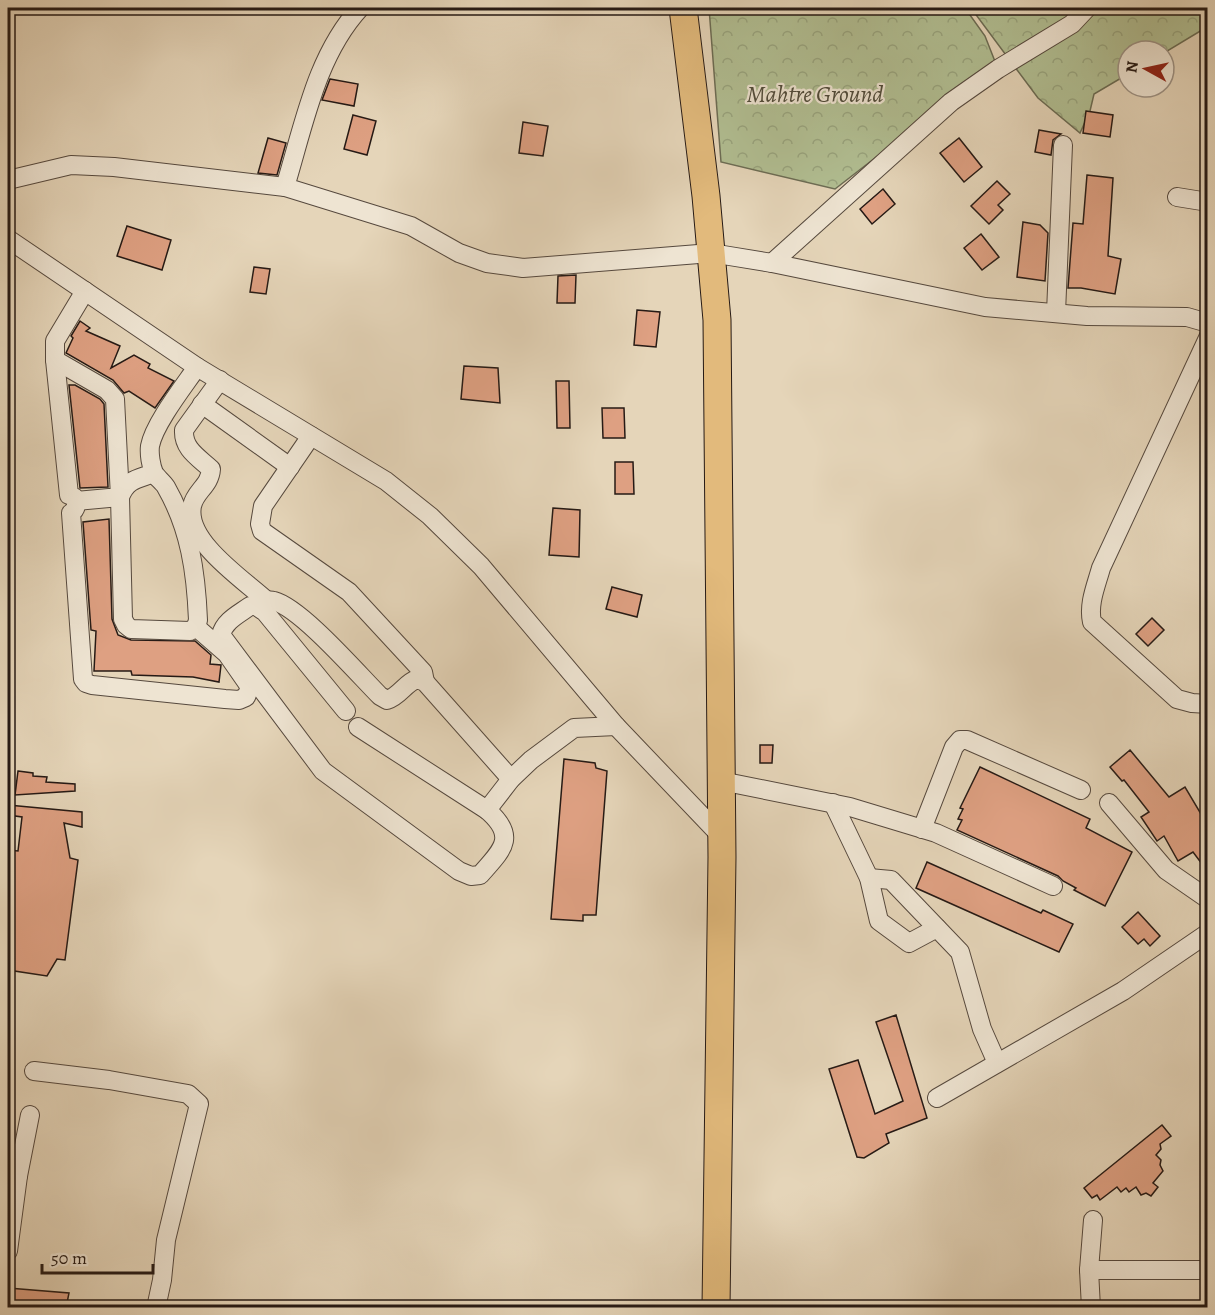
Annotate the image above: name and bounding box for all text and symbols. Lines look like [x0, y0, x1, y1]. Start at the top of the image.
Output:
north arrow [1116, 39, 1176, 99]
text: N [1120, 59, 1144, 74]
park label: Mahtre Ground [747, 78, 883, 110]
scale bar [42, 1237, 153, 1275]
text: 50 m [51, 1246, 87, 1270]

